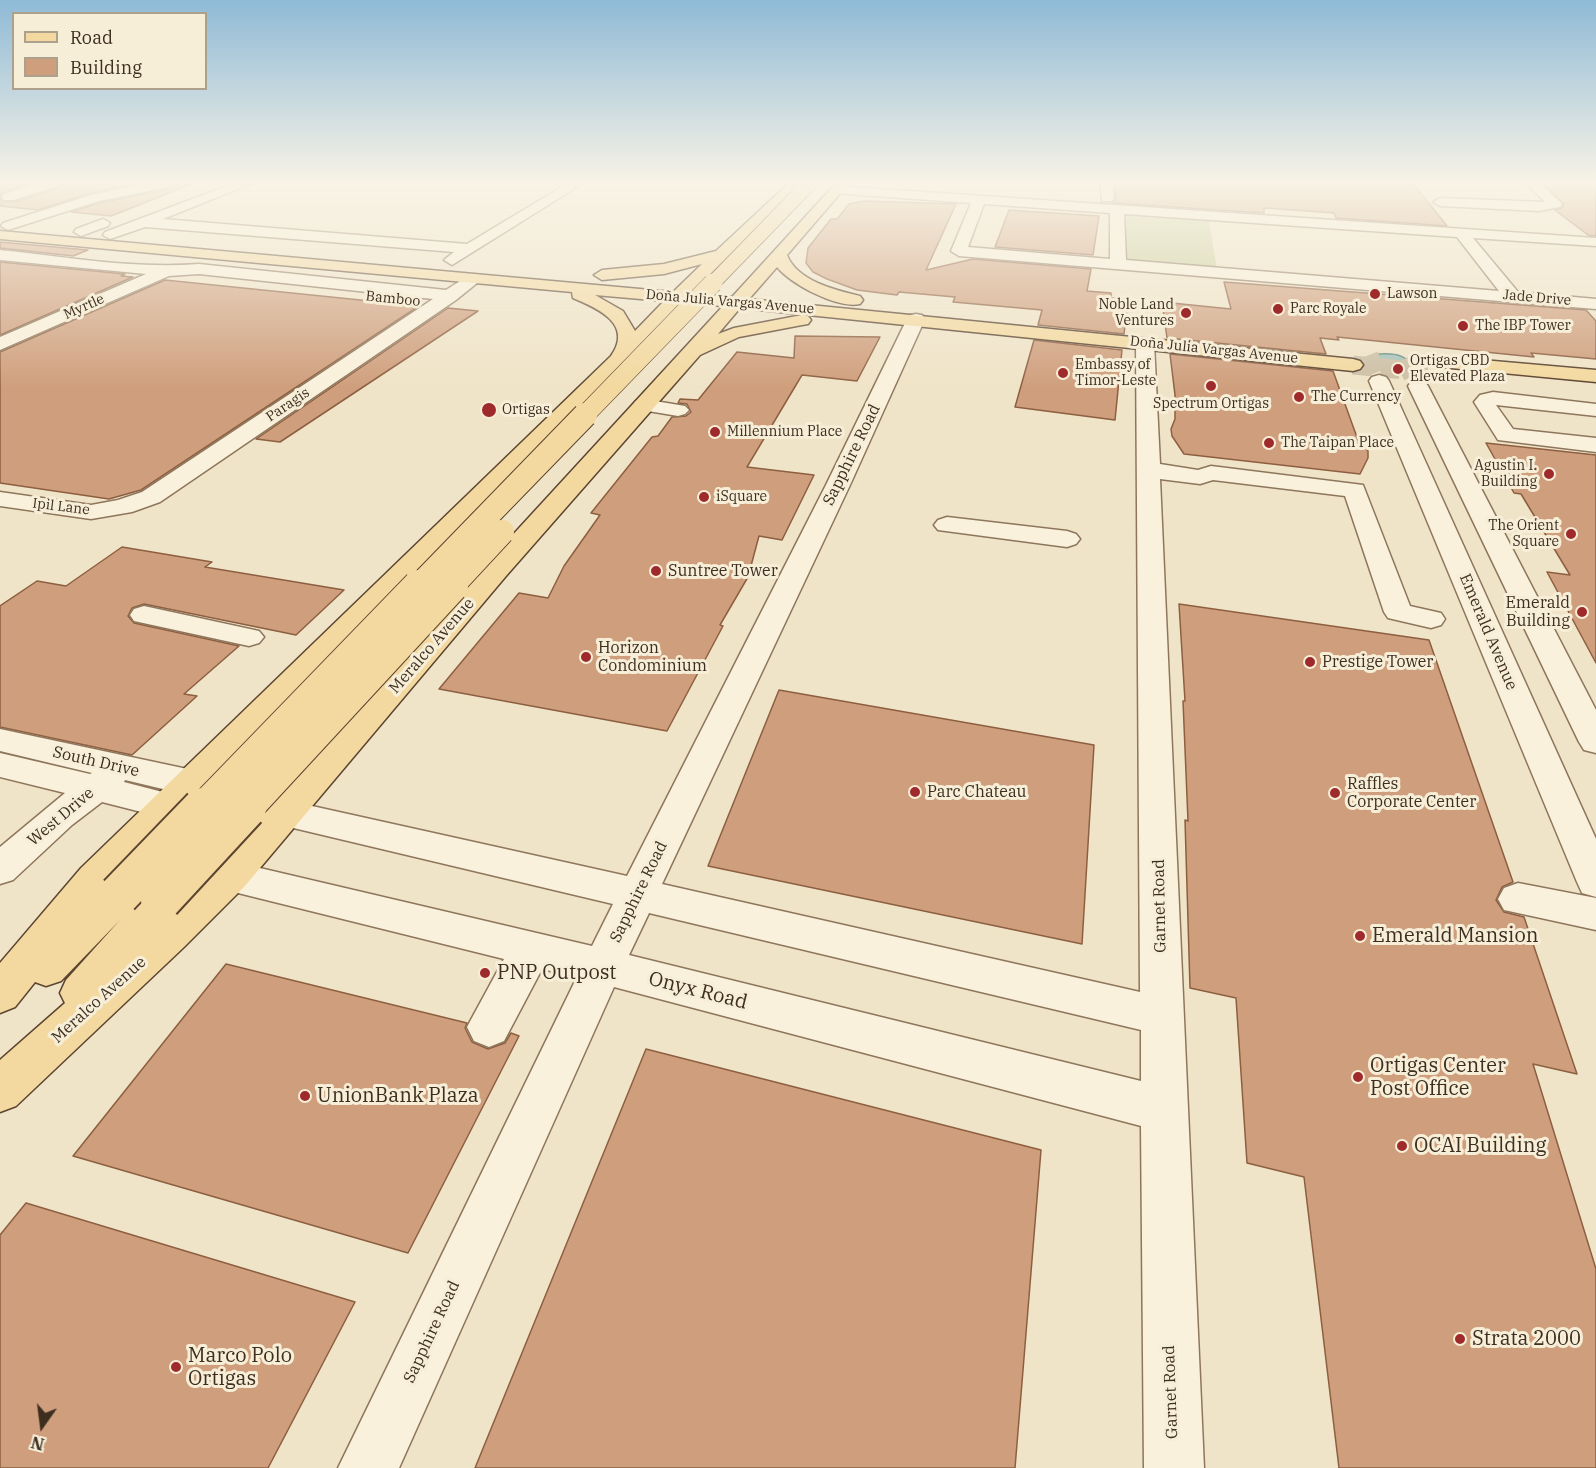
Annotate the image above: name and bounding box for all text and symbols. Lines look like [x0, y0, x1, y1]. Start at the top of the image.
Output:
legend [12, 12, 207, 90]
text: Road [70, 26, 113, 49]
text: Building [70, 56, 142, 79]
street label: Doña Julia Vargas Avenue [645, 286, 815, 318]
place label: Lawson [1387, 286, 1437, 302]
marker: Lawson [1368, 287, 1382, 301]
street label: Jade Drive [1502, 287, 1572, 309]
street label: Bamboo [365, 288, 421, 310]
street label: Myrtle [61, 291, 107, 323]
place label: Noble Land Ventures [1099, 297, 1174, 330]
place label: Parc Royale [1290, 301, 1367, 317]
marker: Parc Royale [1271, 302, 1285, 316]
marker: Noble Land Ventures [1179, 306, 1193, 320]
place label: The IBP Tower [1475, 318, 1571, 334]
marker: The IBP Tower [1456, 319, 1470, 333]
street label: Doña Julia Vargas Avenue [1129, 333, 1299, 367]
place label: Ortigas CBD Elevated Plaza [1410, 353, 1505, 386]
place label: Embassy of Timor-Leste [1075, 357, 1156, 390]
marker: Ortigas CBD Elevated Plaza [1391, 362, 1405, 376]
marker: Embassy of Timor-Leste [1056, 366, 1070, 380]
marker: Spectrum Ortigas [1204, 379, 1218, 393]
street label: Paragis [263, 384, 313, 426]
place label: The Currency [1311, 389, 1401, 405]
marker: The Currency [1292, 390, 1306, 404]
place label: Spectrum Ortigas [1153, 396, 1269, 412]
marker: Ortigas [480, 401, 498, 419]
street label: Sapphire Road [819, 401, 885, 509]
place label: Ortigas [502, 402, 550, 418]
place label: Millennium Place [727, 424, 842, 440]
marker: Millennium Place [708, 425, 722, 439]
place label: The Taipan Place [1281, 435, 1394, 451]
marker: The Taipan Place [1262, 436, 1276, 450]
place label: Agustin I. Building [1474, 458, 1537, 490]
marker: Agustin I. Building [1542, 467, 1556, 481]
place label: iSquare [716, 489, 767, 505]
marker: iSquare [697, 490, 711, 504]
street label: Ipil Lane [31, 495, 91, 519]
place label: The Orient Square [1488, 518, 1559, 550]
marker: The Orient Square [1564, 527, 1578, 541]
place label: Suntree Tower [668, 561, 778, 581]
marker: Suntree Tower [649, 564, 663, 578]
street label: Emerald Avenue [1455, 571, 1521, 693]
place label: Emerald Building [1506, 593, 1570, 631]
street label: Meralco Avenue [385, 594, 479, 698]
marker: Emerald Building [1575, 605, 1589, 619]
place label: Horizon Condominium [598, 638, 707, 676]
marker: Horizon Condominium [579, 650, 593, 664]
place label: Prestige Tower [1322, 652, 1433, 672]
marker: Prestige Tower [1303, 655, 1317, 669]
street label: South Drive [51, 743, 141, 781]
place label: Raffles Corporate Center [1347, 774, 1476, 812]
place label: Parc Chateau [927, 782, 1026, 802]
street label: West Drive [24, 784, 98, 850]
marker: Parc Chateau [908, 785, 922, 799]
marker: Raffles Corporate Center [1328, 786, 1342, 800]
street label: Sapphire Road [606, 838, 672, 946]
street label: Garnet Road [1150, 859, 1170, 953]
place label: Emerald Mansion [1372, 924, 1538, 948]
marker: Emerald Mansion [1353, 929, 1367, 943]
street label: Meralco Avenue [48, 953, 150, 1047]
place label: PNP Outpost [497, 961, 616, 985]
marker: PNP Outpost [478, 966, 492, 980]
street label: Onyx Road [646, 967, 750, 1015]
place label: Ortigas Center Post Office [1370, 1054, 1506, 1101]
marker: Ortigas Center Post Office [1351, 1070, 1365, 1084]
place label: UnionBank Plaza [317, 1084, 479, 1108]
marker: UnionBank Plaza [298, 1089, 312, 1103]
place label: OCAI Building [1414, 1134, 1546, 1158]
marker: OCAI Building [1395, 1139, 1409, 1153]
street label: Sapphire Road [400, 1278, 464, 1386]
place label: Strata 2000 [1472, 1327, 1581, 1351]
marker: Strata 2000 [1453, 1332, 1467, 1346]
place label: Marco Polo Ortigas [188, 1344, 292, 1391]
street label: Garnet Road [1160, 1345, 1182, 1439]
marker: Marco Polo Ortigas [169, 1360, 183, 1374]
north arrow [12, 1396, 72, 1456]
text: N [29, 1432, 46, 1455]

